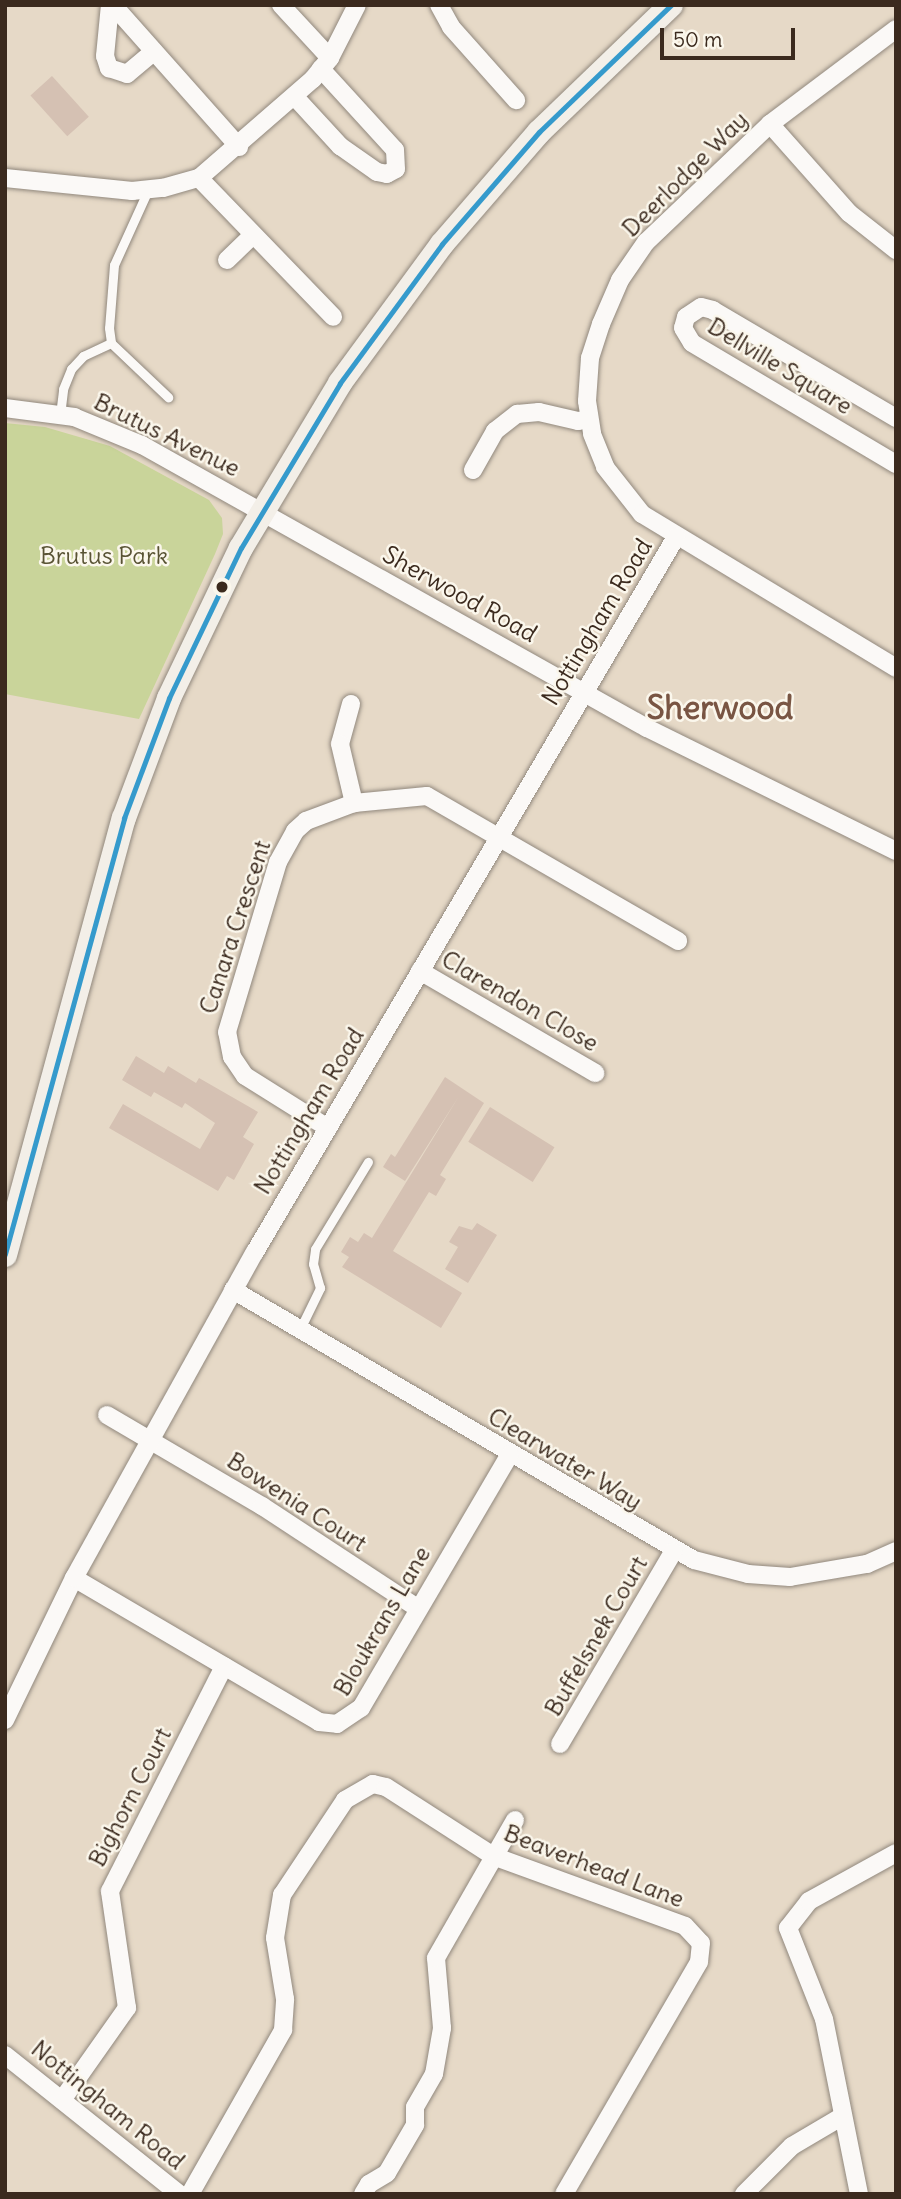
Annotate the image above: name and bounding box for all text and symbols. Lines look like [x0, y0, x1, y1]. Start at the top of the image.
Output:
scale bar [663, 14, 798, 58]
text: 50 m [673, 26, 722, 53]
street label: Deerlodge Way [616, 105, 754, 243]
street label: Dellville Square [703, 312, 857, 420]
street label: Brutus Avenue [89, 387, 245, 483]
street label: Nottingham Road [536, 534, 658, 710]
street label: Sherwood Road [378, 540, 542, 648]
park label: Brutus Park [40, 542, 168, 570]
unlabelled marker [215, 580, 229, 594]
district label: Sherwood [647, 689, 793, 727]
street label: Canara Crescent [193, 837, 277, 1017]
street label: Clarendon Close [436, 944, 604, 1058]
street label: Nottingham Road [248, 1023, 370, 1199]
street label: Clearwater Way [483, 1402, 647, 1516]
street label: Bowenia Court [222, 1446, 372, 1558]
street label: Bloukrans Lane [328, 1541, 436, 1701]
street label: Buffelsnek Court [539, 1551, 653, 1721]
street label: Bighorn Court [83, 1723, 177, 1871]
street label: Beaverhead Lane [500, 1818, 688, 1914]
street label: Nottingham Road [25, 2034, 191, 2176]

